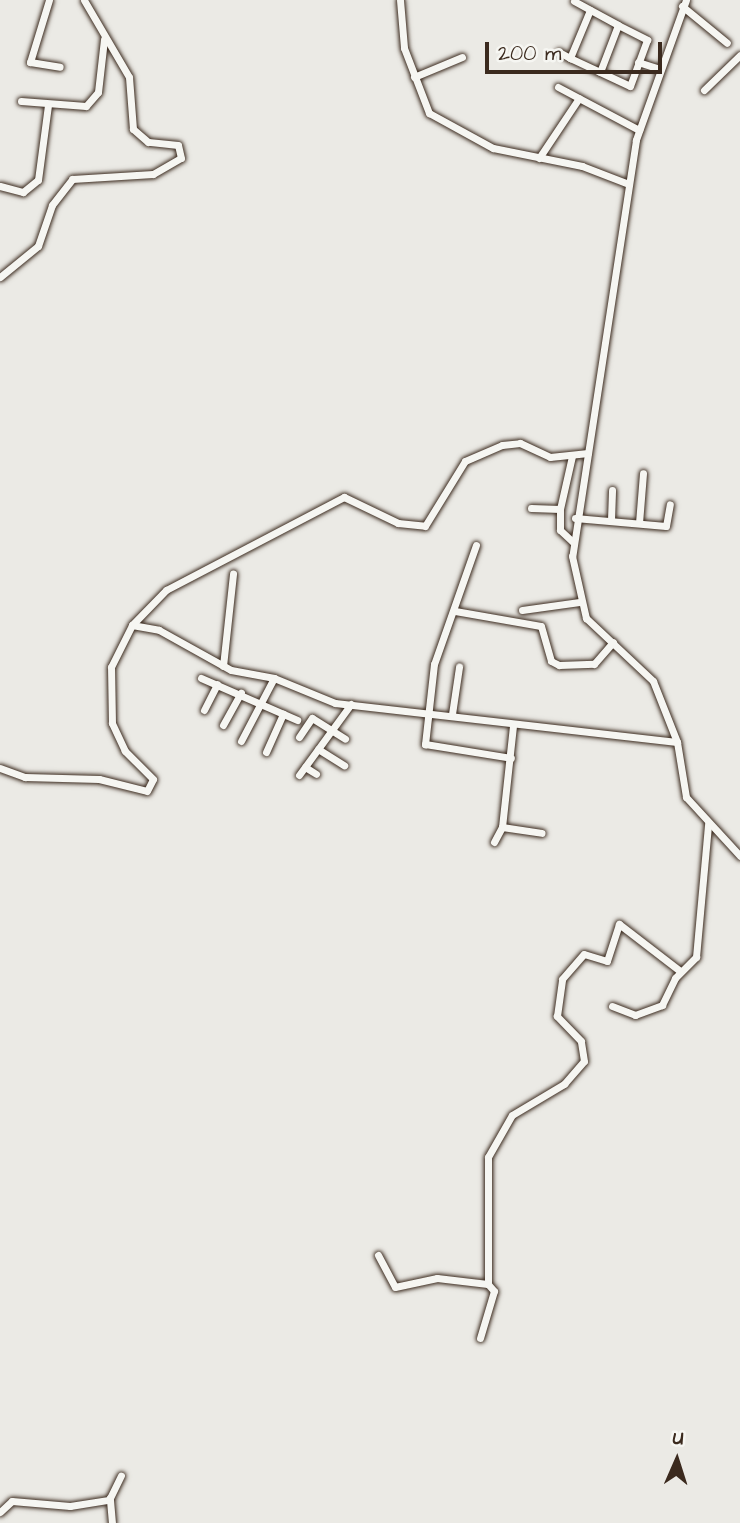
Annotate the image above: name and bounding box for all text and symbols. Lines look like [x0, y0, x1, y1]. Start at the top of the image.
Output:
scale bar [488, 28, 665, 72]
text: 200 m [498, 39, 561, 68]
north arrow [642, 1425, 712, 1495]
text: U [672, 1425, 684, 1452]

